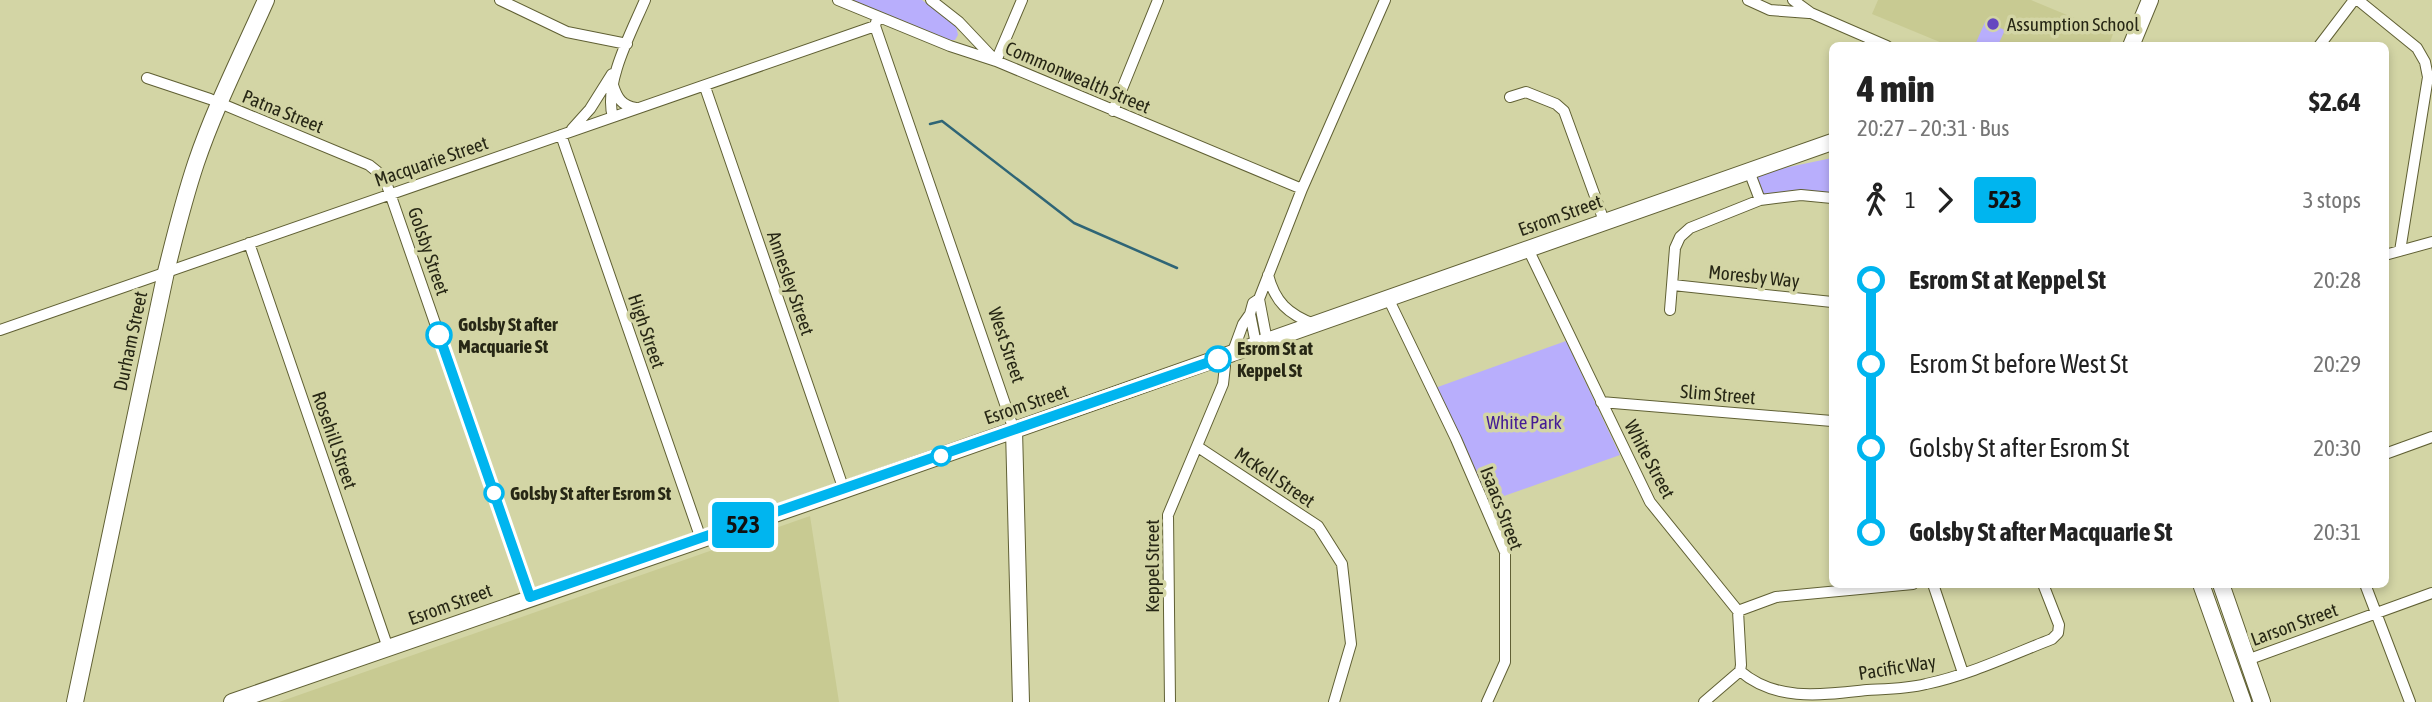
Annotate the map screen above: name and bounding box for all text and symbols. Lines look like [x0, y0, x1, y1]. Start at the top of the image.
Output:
place label: Assumption School [2007, 13, 2139, 35]
marker: Assumption School [1985, 16, 2001, 32]
street label: Commonwealth Street [1002, 36, 1154, 118]
text: 4 min [1857, 67, 1935, 110]
street label: Patna Street [239, 85, 327, 137]
text: $2.64 [2309, 87, 2361, 117]
text: 20:27 – 20:31 · Bus [1857, 115, 2009, 141]
street label: Macquarie Street [371, 131, 491, 191]
icon: walk [1857, 181, 1895, 219]
icon: forward [1926, 181, 1964, 219]
text: 523 [1988, 186, 2022, 213]
text: 1 [1905, 187, 1916, 213]
text: 3 stops [2303, 187, 2361, 213]
street label: Esrom Street [1515, 190, 1605, 240]
street label: Golsby Street [404, 204, 454, 298]
street label: Annesley Street [763, 228, 819, 338]
street label: Moresby Way [1707, 260, 1801, 292]
text: Esrom St at Keppel St [1909, 265, 2106, 295]
text: 20:28 [2313, 267, 2361, 293]
street label: Durham Street [109, 289, 151, 393]
street label: High Street [624, 291, 670, 371]
street label: West Street [984, 304, 1030, 386]
place label: Golsby St after Macquarie St [458, 313, 558, 357]
marker: Golsby St after Macquarie St [426, 322, 452, 348]
place label: Esrom St at Keppel St [1237, 337, 1314, 381]
marker: Esrom St at Keppel St [1205, 346, 1231, 372]
text: Esrom St before West St [1909, 349, 2128, 379]
text: 20:29 [2313, 351, 2361, 377]
street label: Esrom Street [981, 379, 1071, 429]
street label: Slim Street [1680, 380, 1756, 408]
street label: Rosehill Street [308, 388, 362, 492]
park label: White Park [1486, 411, 1562, 433]
street label: White Street [1620, 416, 1680, 502]
text: Golsby St after Esrom St [1909, 433, 2130, 463]
text: 20:30 [2313, 435, 2361, 461]
street label: McKell Street [1231, 442, 1319, 512]
unlabelled marker [931, 446, 951, 466]
street label: Isaacs Street [1476, 463, 1528, 553]
place label: Golsby St after Esrom St [510, 482, 672, 504]
marker: Golsby St after Esrom St [484, 483, 504, 503]
line badge: 523 [703, 502, 783, 548]
text: 523 [726, 511, 760, 538]
text: Golsby St after Macquarie St [1909, 517, 2172, 547]
street label: Keppel Street [1141, 519, 1163, 613]
text: 20:31 [2313, 519, 2361, 545]
street label: Esrom Street [405, 579, 495, 629]
street label: Larson Street [2248, 598, 2340, 650]
street label: Pacific Way [1857, 650, 1938, 684]

